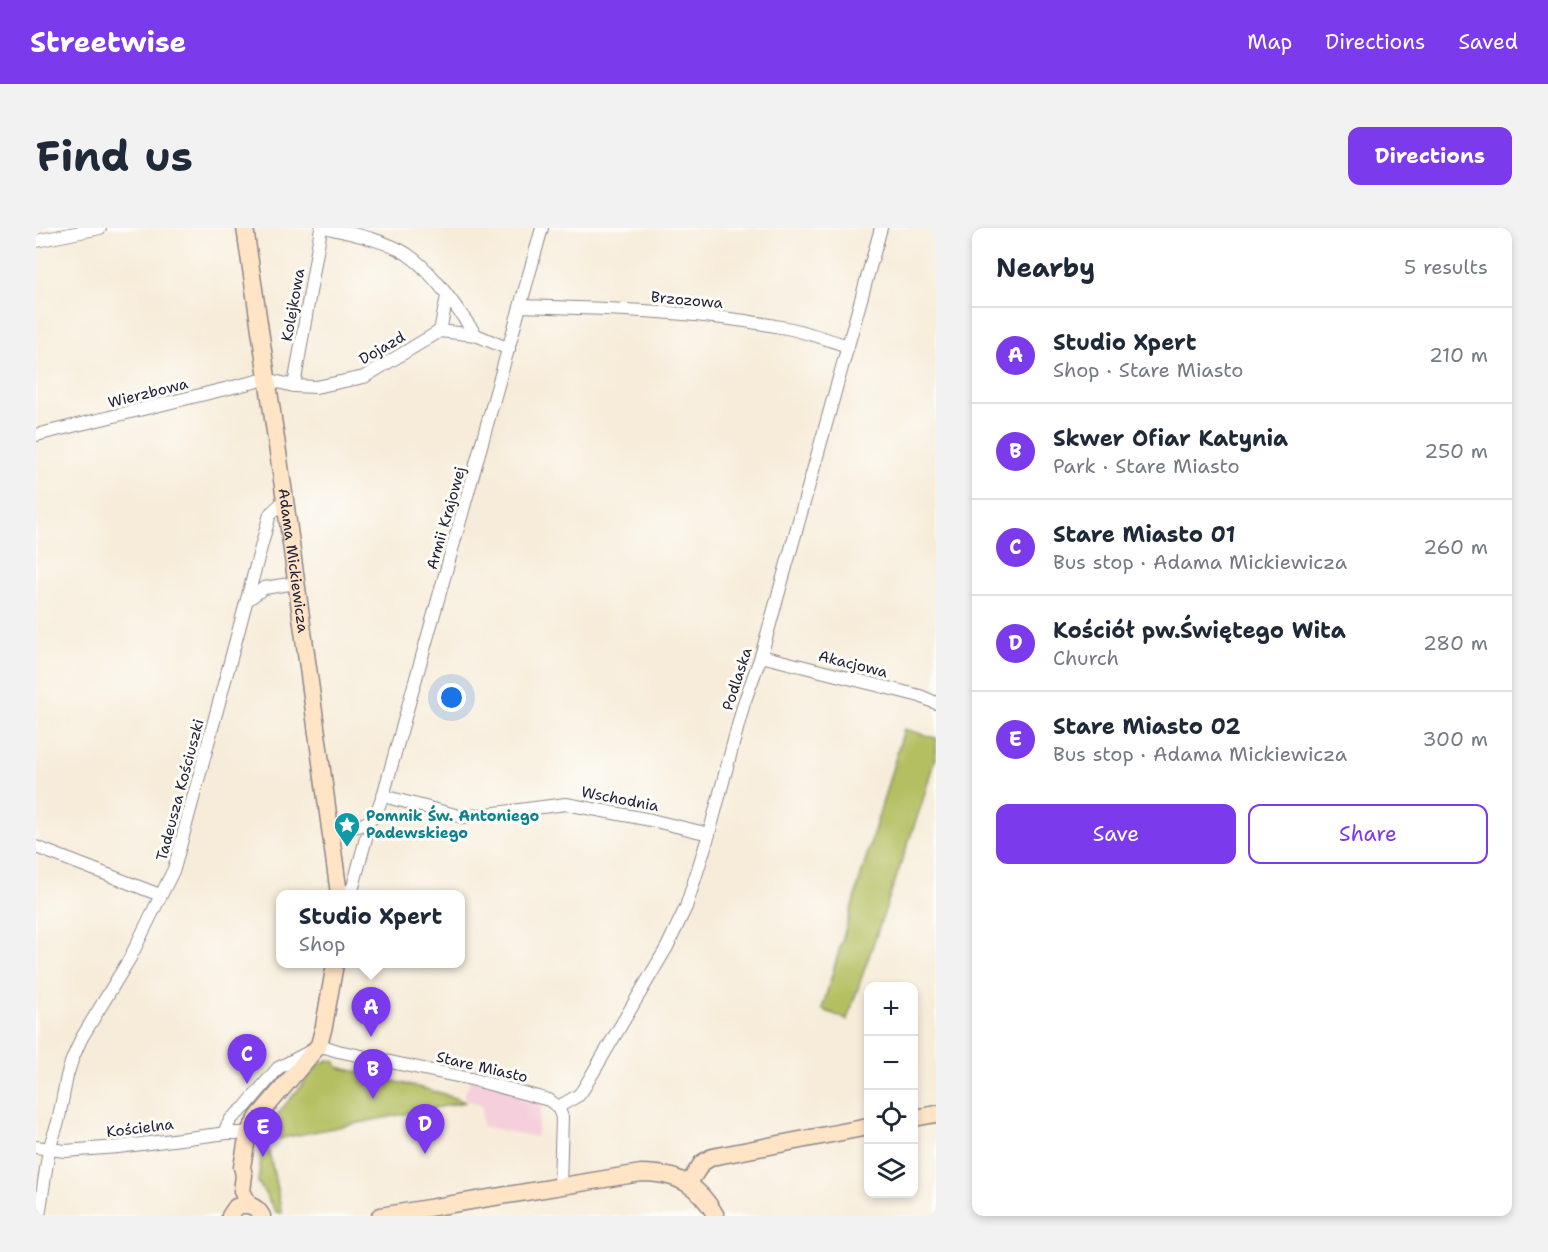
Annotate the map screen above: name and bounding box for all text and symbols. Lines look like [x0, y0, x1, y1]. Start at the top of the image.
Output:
text: Streetwise [30, 23, 186, 61]
text: Map [1247, 28, 1292, 56]
text: Directions [1325, 28, 1425, 56]
text: Saved [1458, 28, 1518, 56]
button: Directions [1348, 127, 1512, 185]
text: Find us [36, 128, 193, 184]
text: Nearby [996, 250, 1095, 285]
text: 5 results [1404, 254, 1488, 280]
street label: Kolejkowa [277, 266, 309, 343]
street label: Brzozowa [650, 287, 724, 313]
street label: Dojazd [355, 327, 409, 369]
text: Studio Xpert [1053, 328, 1196, 357]
text: A [1008, 342, 1023, 368]
text: 210 m [1429, 342, 1488, 368]
text: Shop · Stare Miasto [1053, 357, 1243, 383]
street label: Wierzbowa [106, 373, 191, 413]
text: Skwer Ofiar Katynia [1053, 424, 1288, 453]
text: B [1009, 438, 1022, 464]
text: 250 m [1424, 438, 1488, 464]
text: Park · Stare Miasto [1053, 453, 1240, 479]
street label: Armii Krajowej [422, 464, 470, 572]
street label: Adama Mickiewicza [273, 487, 313, 635]
text: Stare Miasto 01 [1053, 520, 1235, 549]
text: C [1009, 534, 1022, 560]
text: 260 m [1423, 534, 1488, 560]
text: Bus stop · Adama Mickiewicza [1053, 549, 1347, 575]
text: Kościół pw.Świętego Wita [1053, 616, 1346, 645]
text: D [1008, 630, 1023, 656]
text: 280 m [1423, 630, 1488, 656]
street label: Podlaska [717, 644, 757, 713]
text: Church [1053, 645, 1119, 671]
street label: Akacjowa [816, 646, 890, 682]
your location [437, 683, 466, 712]
text: Stare Miasto 02 [1053, 712, 1241, 741]
street label: Tadeusza Kościuszki [151, 717, 209, 863]
text: E [1009, 726, 1022, 752]
text: 300 m [1422, 726, 1488, 752]
text: Bus stop · Adama Mickiewicza [1053, 741, 1347, 767]
street label: Wschodnia [580, 782, 661, 816]
button: Save [996, 804, 1236, 864]
button: Share [1248, 804, 1488, 864]
place label: Pomnik Św. Antoniego Padewskiego [366, 805, 540, 843]
place icon: Pomnik Św. Antoniego Padewskiego [332, 810, 362, 848]
popup [276, 890, 465, 968]
text: Studio Xpert [299, 902, 442, 931]
text: Shop [299, 931, 345, 957]
map controls [864, 982, 918, 1198]
button: + [864, 982, 918, 1036]
pin: A [352, 988, 390, 1037]
pin: C [228, 1034, 266, 1084]
button: − [864, 1036, 918, 1090]
street label: Stare Miasto [434, 1047, 530, 1087]
pin: B [354, 1050, 392, 1099]
button: locate [864, 1090, 918, 1144]
pin: D [406, 1104, 444, 1154]
pin: E [244, 1108, 282, 1157]
street label: Kościelna [105, 1114, 175, 1142]
button: layers [864, 1144, 918, 1198]

